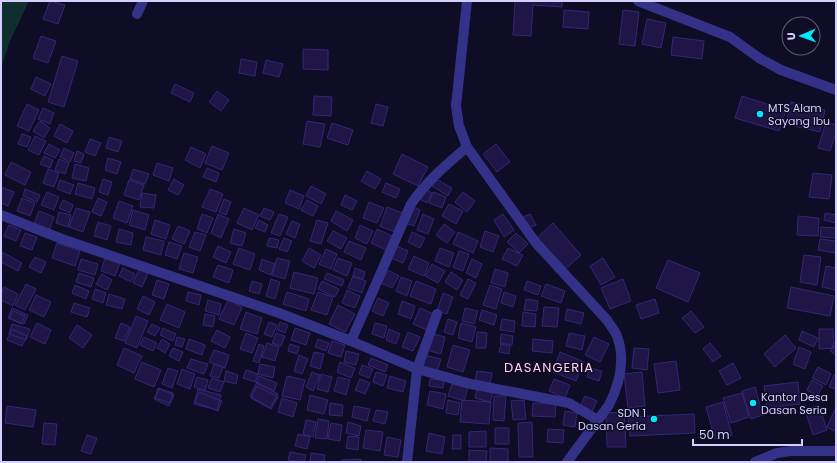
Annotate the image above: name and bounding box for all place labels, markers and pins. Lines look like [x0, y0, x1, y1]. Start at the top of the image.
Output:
place label: MTS Alam Sayang Ibu [768, 100, 830, 129]
marker: MTS Alam Sayang Ibu [755, 109, 765, 119]
place label: Kantor Desa Dasan Seria [761, 389, 828, 418]
marker: Kantor Desa Dasan Seria [748, 398, 758, 408]
place label: SDN 1 Dasan Geria [578, 405, 646, 434]
marker: SDN 1 Dasan Geria [649, 414, 659, 424]

